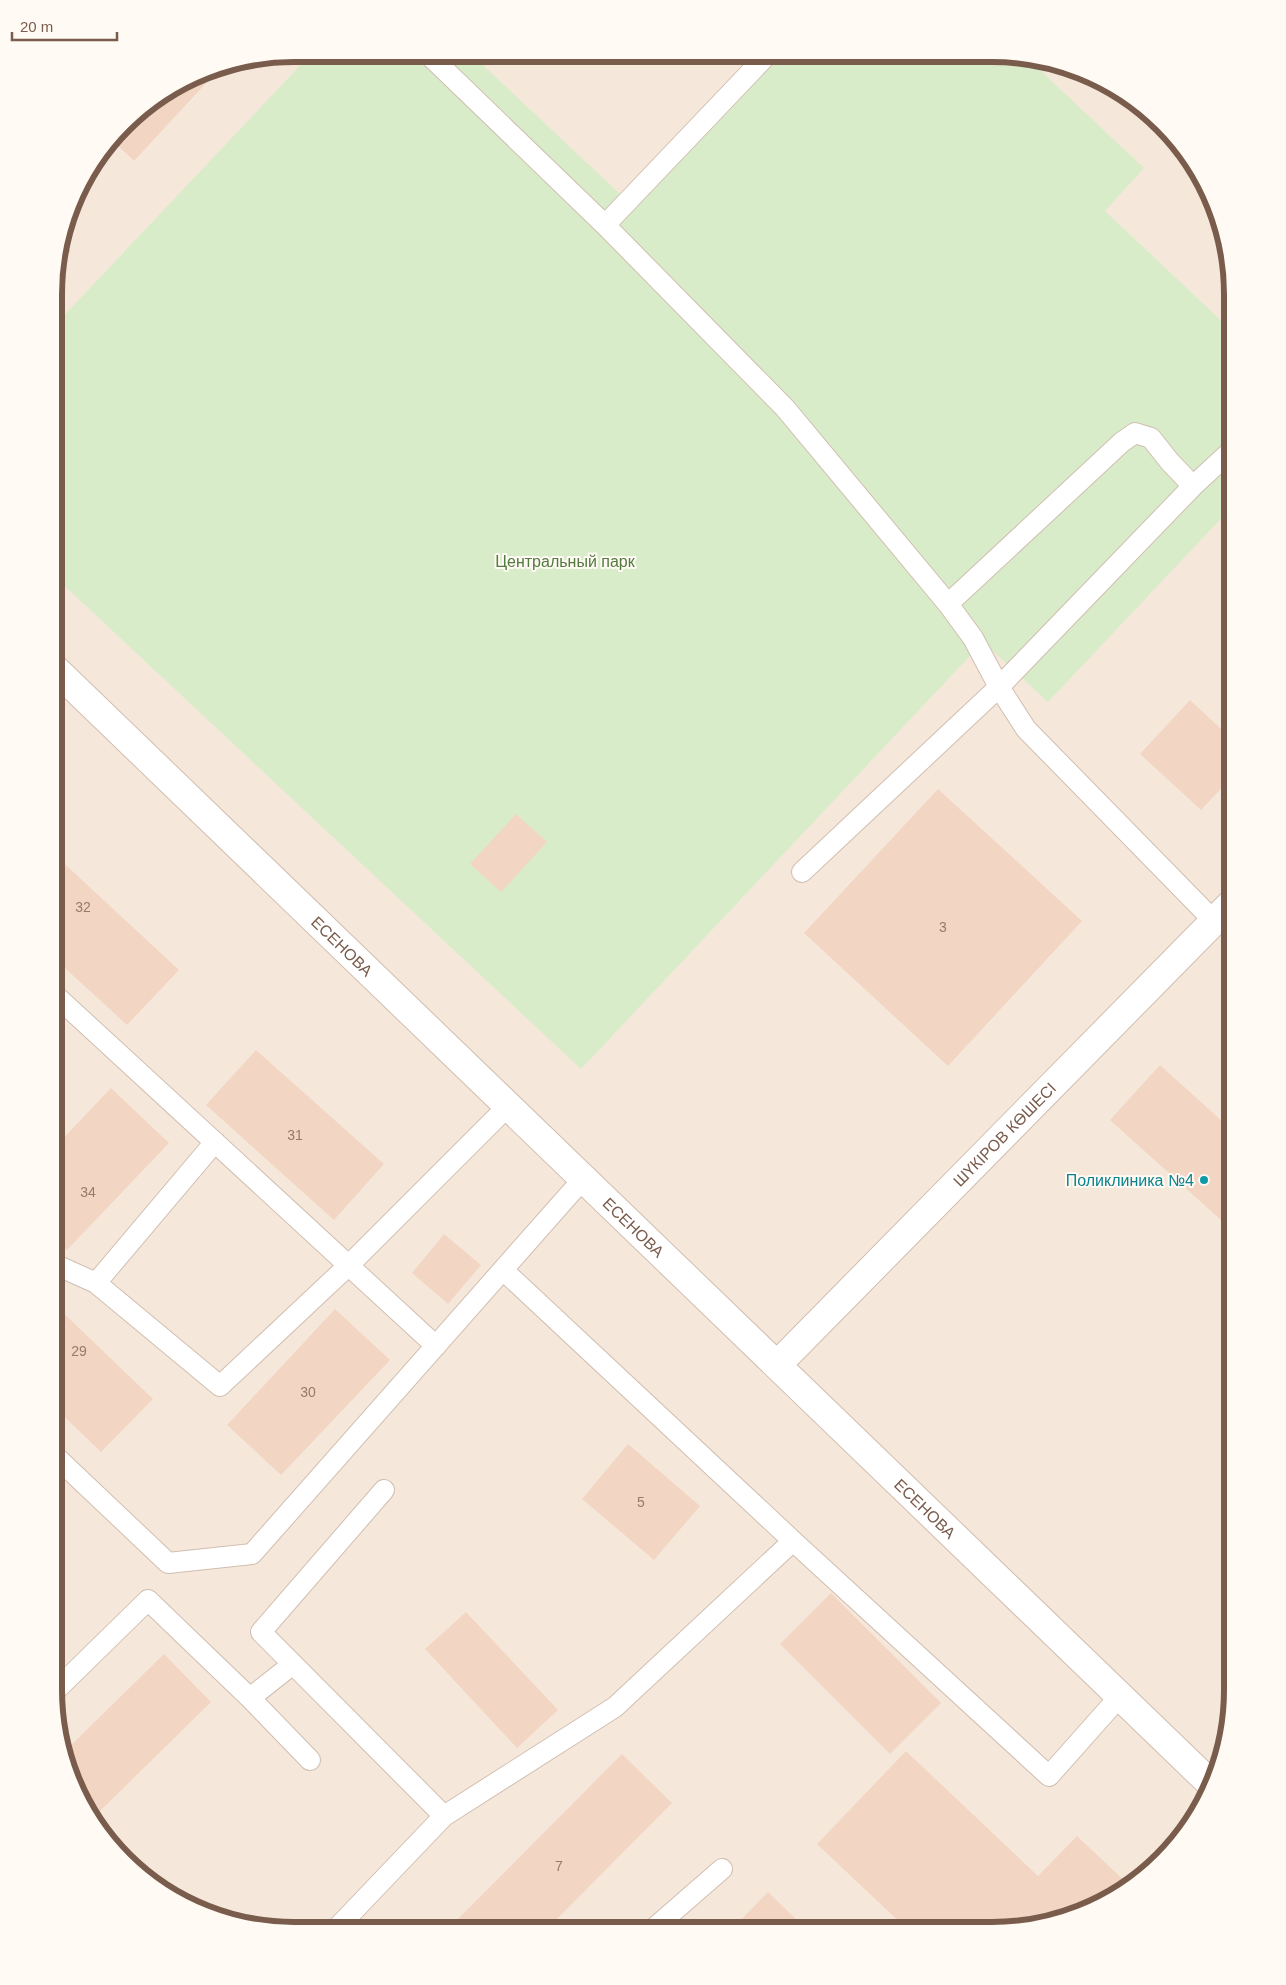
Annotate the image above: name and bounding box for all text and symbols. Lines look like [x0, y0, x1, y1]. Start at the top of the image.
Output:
scale bar [12, 10, 118, 42]
text: 20 m [20, 18, 53, 35]
park label: Центральный парк [495, 553, 636, 570]
house number: 32 [75, 899, 91, 915]
street label: ЕСЕНОВА [308, 913, 376, 980]
house number: 3 [939, 919, 947, 935]
street label: ШҮКІРОВ КӨШЕСІ [950, 1079, 1059, 1190]
house number: 31 [287, 1127, 303, 1143]
place label: Поликлиника №4 [1066, 1172, 1194, 1189]
marker: Поликлиника №4 [1198, 1174, 1210, 1186]
house number: 34 [80, 1184, 96, 1200]
street label: ЕСЕНОВА [599, 1194, 667, 1261]
house number: 29 [71, 1343, 87, 1359]
house number: 30 [300, 1384, 316, 1400]
street label: ЕСЕНОВА [891, 1476, 959, 1542]
house number: 5 [637, 1494, 645, 1510]
house number: 7 [555, 1858, 563, 1874]

